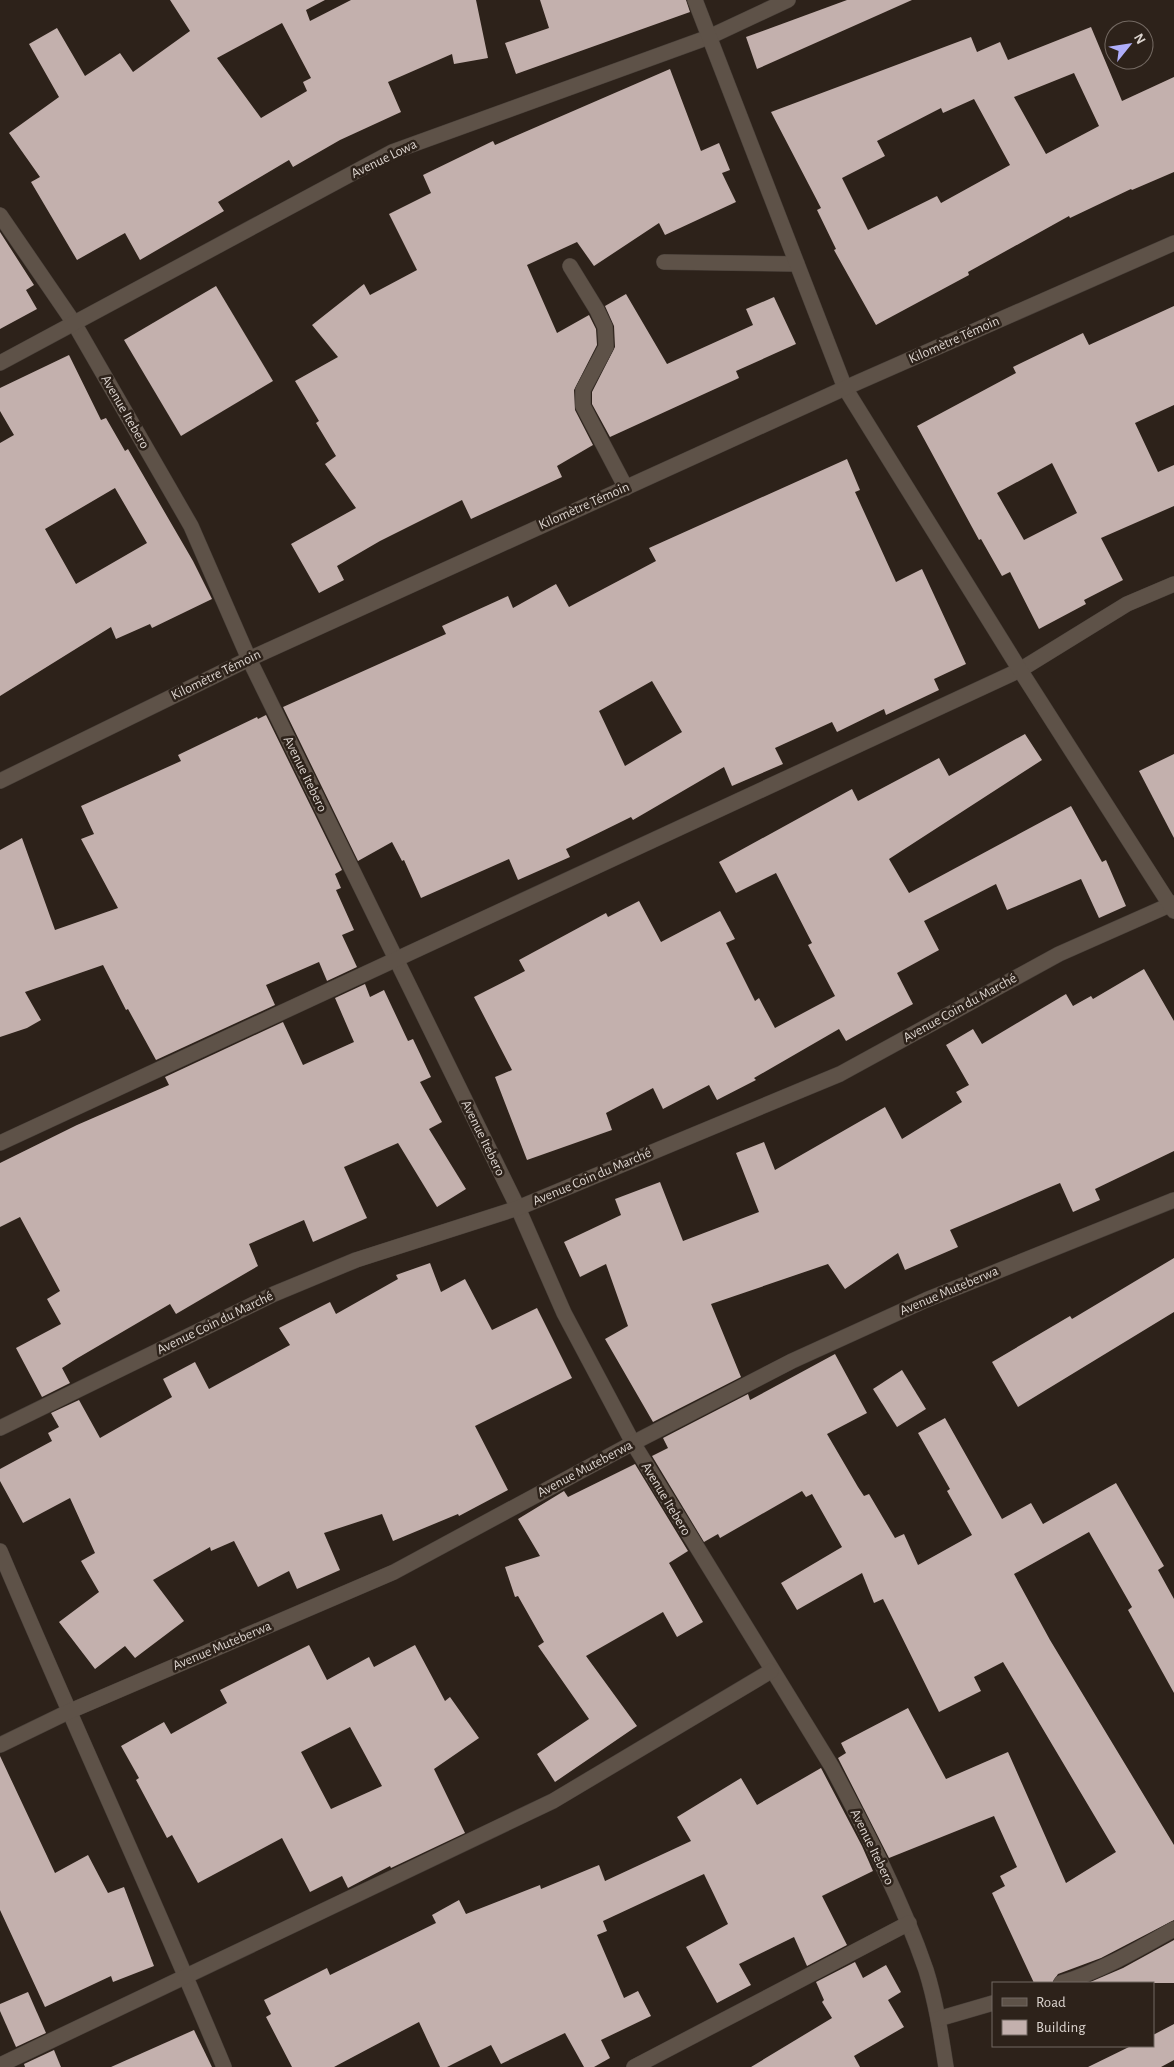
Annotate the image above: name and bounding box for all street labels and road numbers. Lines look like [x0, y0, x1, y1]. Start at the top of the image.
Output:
street label: Avenue Lowa [349, 137, 419, 181]
street label: Kilomètre Témoin [907, 314, 1001, 366]
street label: Avenue Itebero [98, 373, 152, 451]
street label: Kilomètre Témoin [537, 480, 631, 532]
street label: Kilomètre Témoin [169, 647, 263, 703]
street label: Avenue Itebero [281, 734, 329, 814]
street label: Avenue Coin du Marché [901, 971, 1019, 1045]
street label: Avenue Itebero [459, 1098, 507, 1178]
street label: Avenue Coin du Marché [531, 1146, 653, 1208]
street label: Avenue Muteberwa [898, 1264, 1001, 1318]
street label: Avenue Coin du Marché [155, 1289, 275, 1357]
street label: Avenue Muteberwa [535, 1438, 635, 1500]
street label: Avenue Itebero [639, 1460, 693, 1538]
street label: Avenue Muteberwa [171, 1619, 274, 1673]
street label: Avenue Itebero [848, 1807, 896, 1887]

